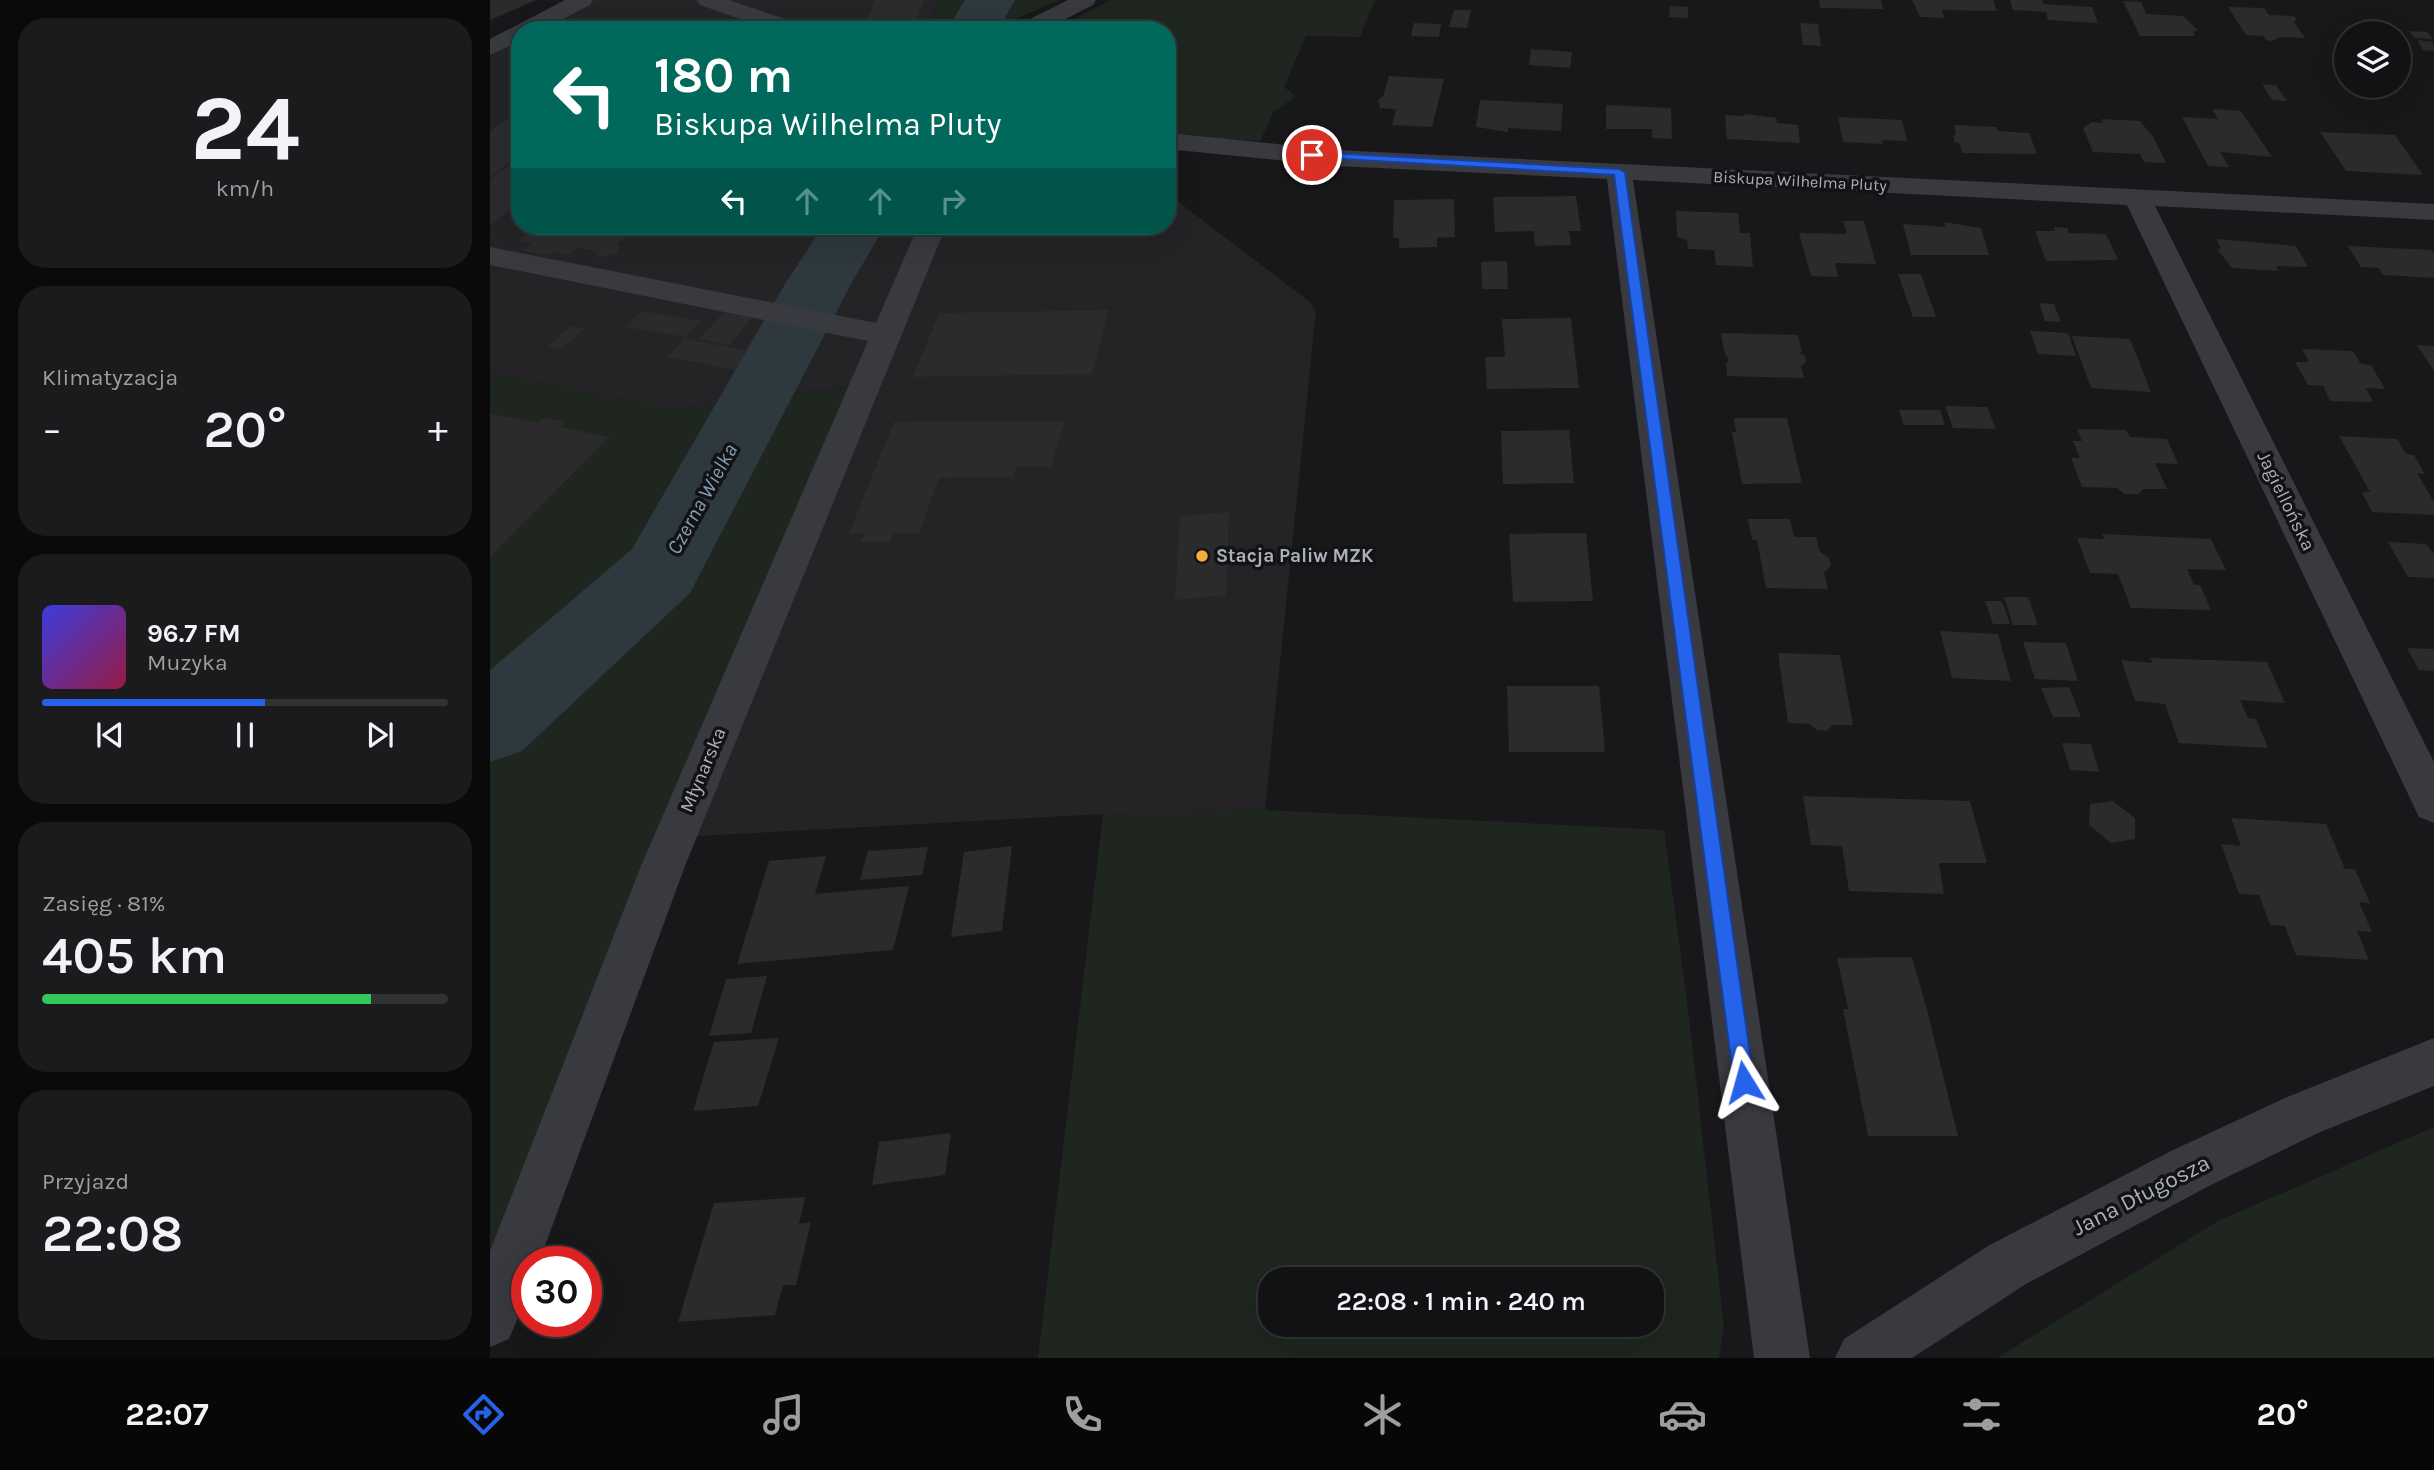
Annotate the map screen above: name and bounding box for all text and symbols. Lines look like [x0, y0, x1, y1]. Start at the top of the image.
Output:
map controls [2334, 21, 2411, 98]
button: layers [2334, 21, 2411, 98]
text: 180 m [654, 47, 793, 104]
icon: left [539, 49, 630, 140]
text: 24 [190, 76, 300, 182]
text: Biskupa Wilhelma Pluty [654, 106, 1002, 143]
pin [1282, 125, 1342, 185]
icon: arrive [1293, 136, 1331, 174]
street label: Biskupa Wilhelma Pluty [1713, 167, 1888, 195]
text: km/h [216, 175, 274, 202]
icon: left [715, 182, 753, 220]
icon: ahead [788, 182, 826, 220]
icon: ahead [861, 182, 899, 220]
icon: right [934, 182, 972, 220]
text: Klimatyzacja [42, 364, 178, 391]
text: 20° [204, 399, 286, 460]
text: − [42, 407, 62, 452]
text: + [428, 407, 448, 452]
water label: Czerna Wielka [662, 439, 742, 559]
street label: Jagiellońska [2252, 448, 2320, 554]
place label: Stacja Paliw MZK [1216, 545, 1374, 567]
marker: Stacja Paliw MZK [1194, 548, 1210, 564]
text: 96.7 FM [147, 618, 241, 649]
text: Muzyka [147, 649, 228, 676]
icon: previous [91, 716, 129, 754]
icon: pause [226, 716, 264, 754]
icon: next [361, 716, 399, 754]
street label: Młynarska [675, 724, 731, 816]
text: Zasięg · 81% [42, 890, 165, 917]
text: 405 km [42, 925, 227, 986]
position arrow [1707, 1045, 1781, 1119]
street label: Jana Długosza [2068, 1149, 2214, 1241]
text: Przyjazd [42, 1168, 129, 1195]
text: 22:08 [42, 1203, 183, 1264]
speed limit sign: 30 [511, 1246, 602, 1337]
text: 22:08 · 1 min · 240 m [1336, 1286, 1586, 1317]
icon: directions [459, 1390, 508, 1439]
icon: music [759, 1390, 808, 1439]
icon: phone [1058, 1390, 1107, 1439]
icon: climate [1358, 1390, 1407, 1439]
icon: car [1658, 1390, 1707, 1439]
icon: filters [1957, 1390, 2006, 1439]
text: 22:07 [125, 1396, 209, 1433]
text: 20° [2257, 1396, 2309, 1433]

